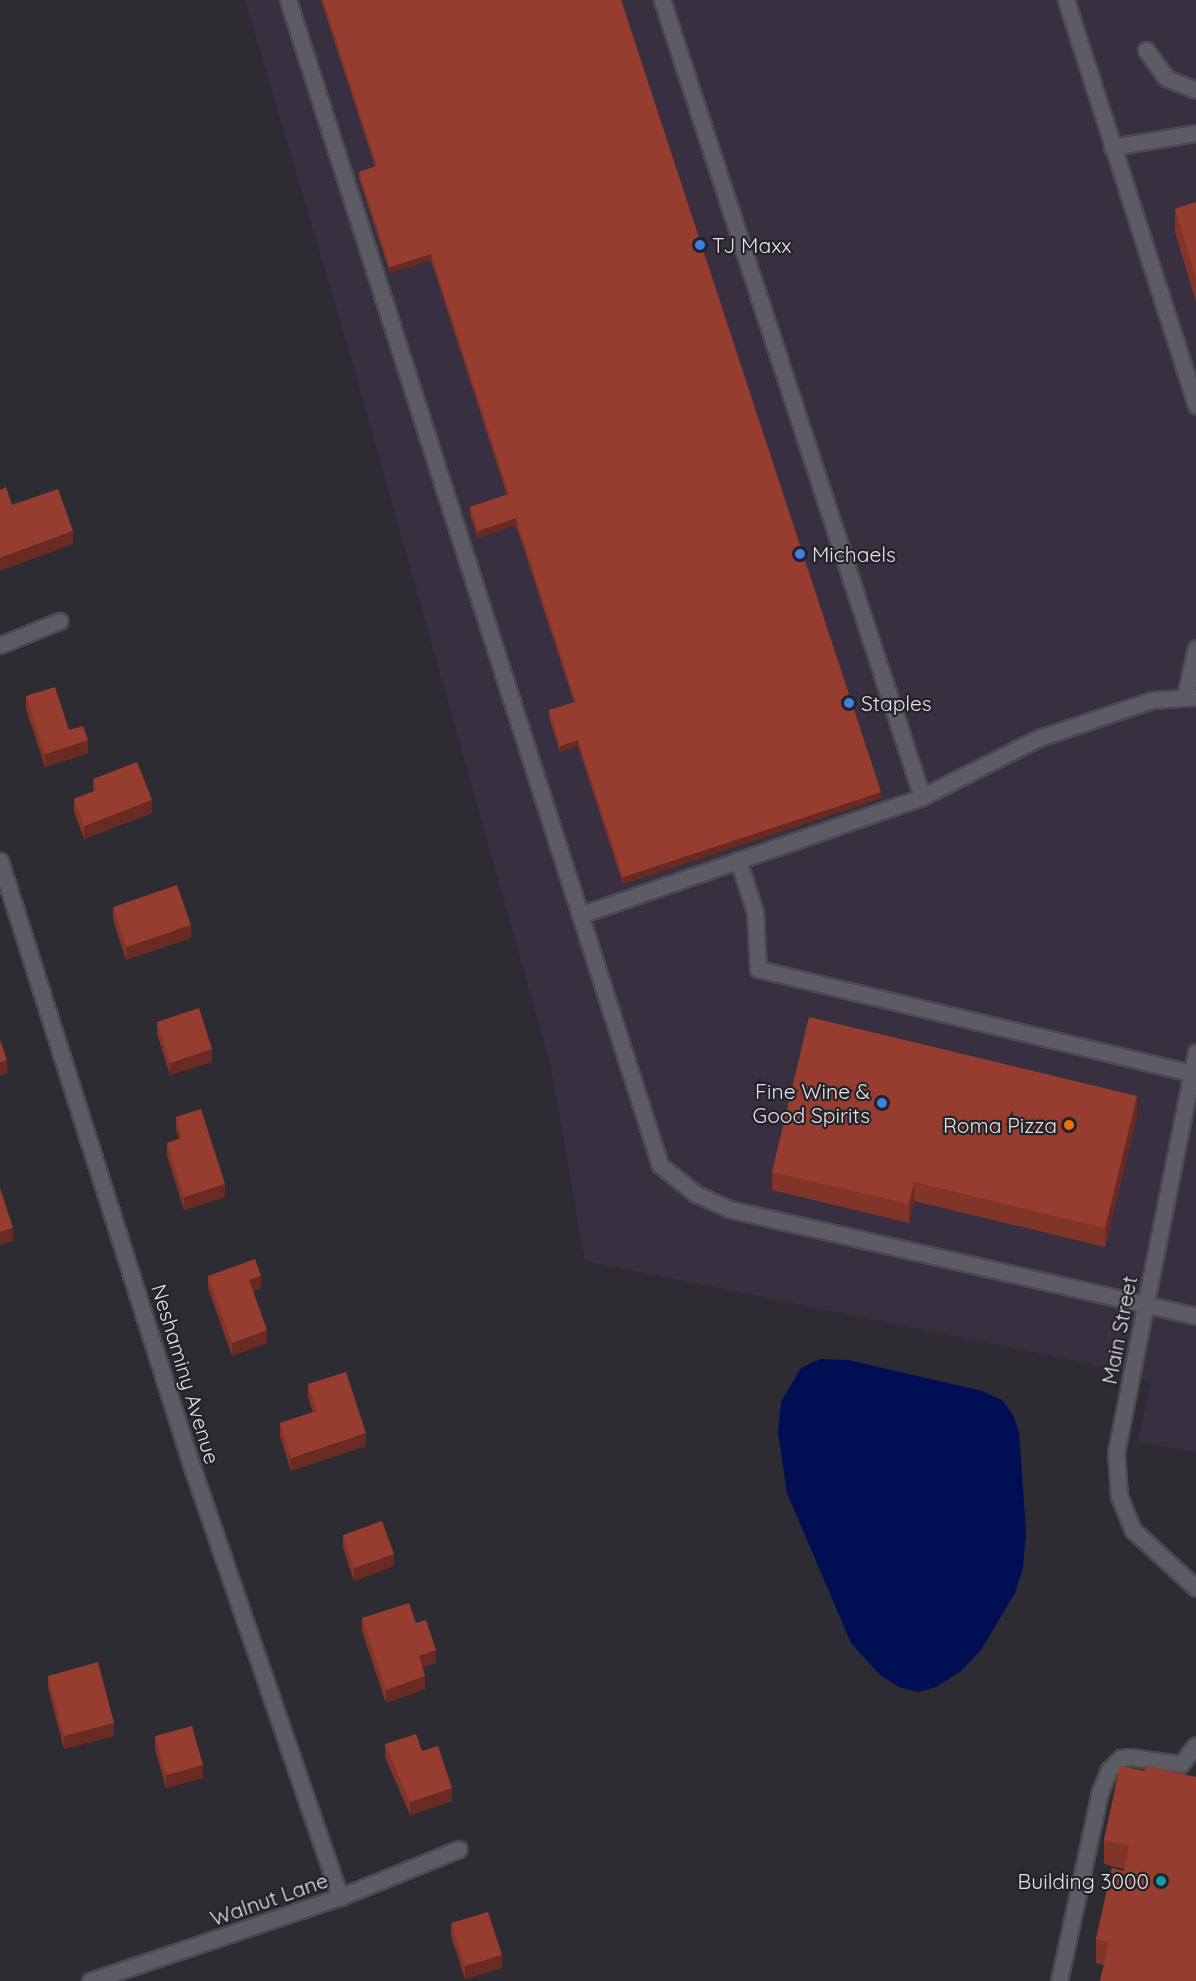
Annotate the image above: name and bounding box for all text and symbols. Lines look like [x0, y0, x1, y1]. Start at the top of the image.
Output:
place label: TJ Maxx [712, 232, 791, 258]
marker: TJ Maxx [693, 238, 707, 252]
place label: Michaels [812, 541, 896, 567]
marker: Michaels [793, 547, 807, 561]
place label: Staples [861, 690, 932, 716]
marker: Staples [842, 696, 856, 710]
place label: Fine Wine & Good Spirits [753, 1078, 870, 1128]
marker: Fine Wine & Good Spirits [875, 1096, 889, 1110]
place label: Roma Pizza [943, 1112, 1057, 1138]
marker: Roma Pizza [1062, 1118, 1076, 1132]
street label: Main Street [1096, 1274, 1142, 1386]
street label: Neshaminy Avenue [147, 1281, 225, 1467]
street label: Walnut Lane [207, 1867, 331, 1931]
place label: Building 3000 [1018, 1868, 1149, 1894]
marker: Building 3000 [1154, 1874, 1168, 1888]

